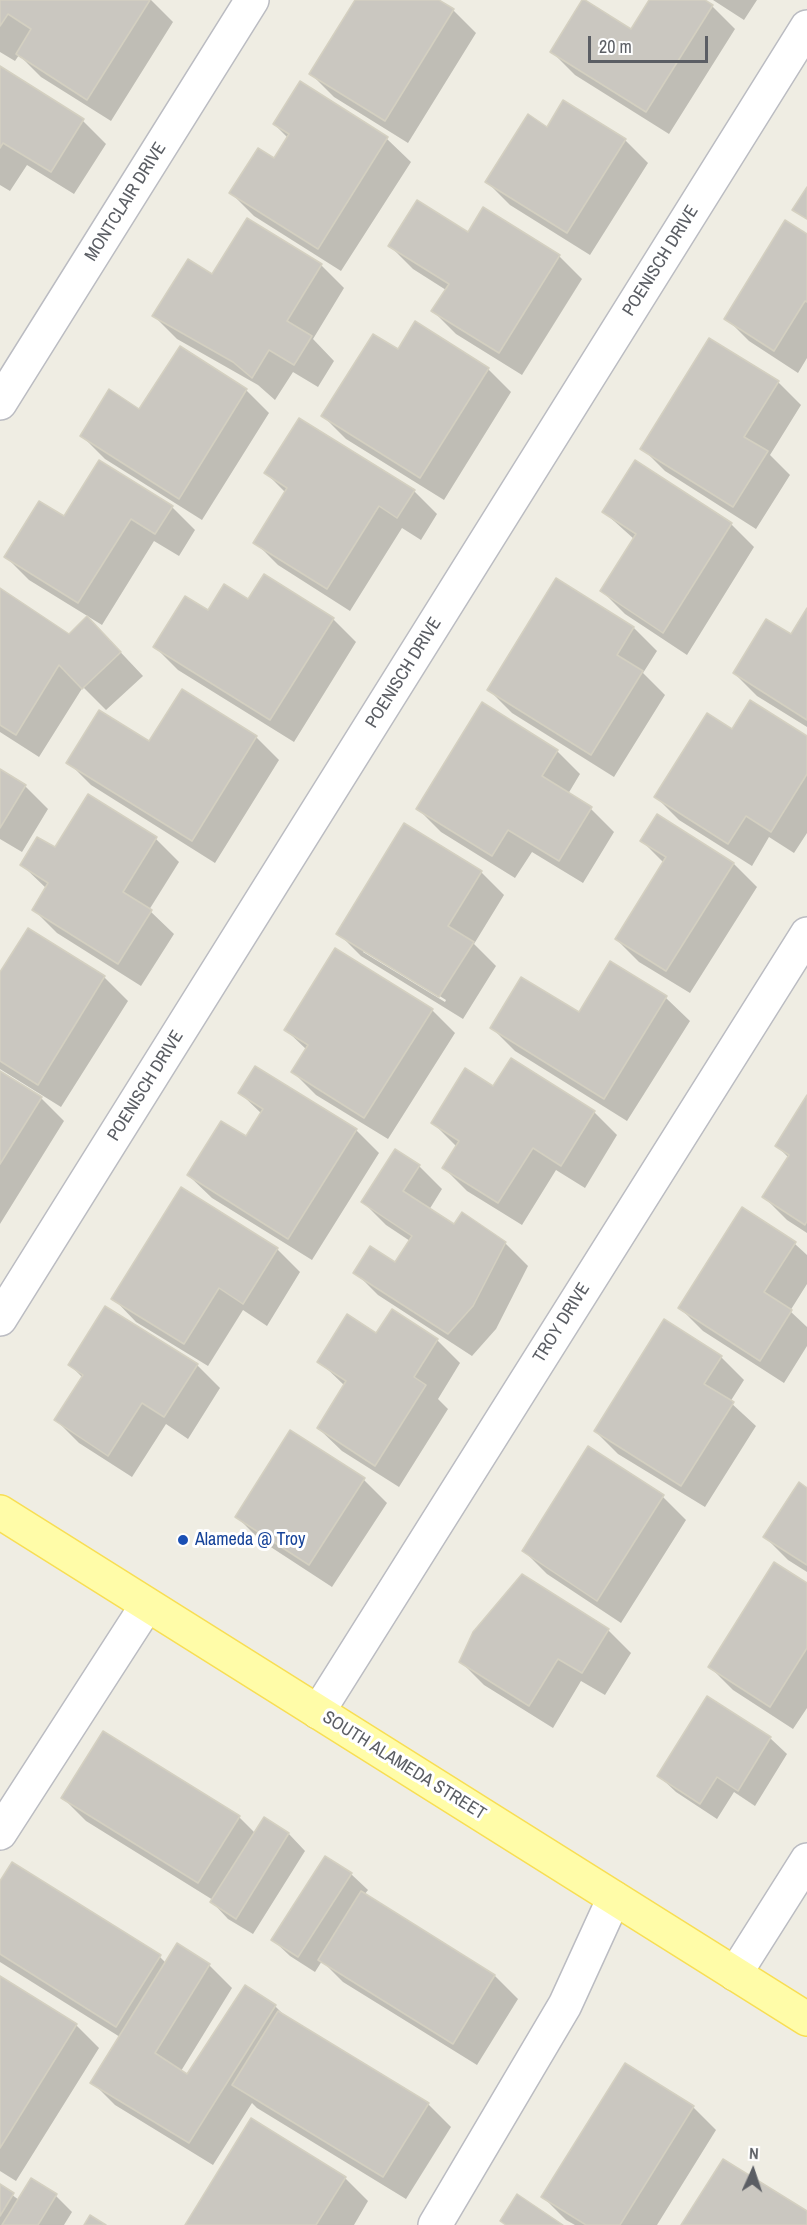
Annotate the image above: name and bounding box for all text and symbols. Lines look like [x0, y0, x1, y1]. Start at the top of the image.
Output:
scale bar [591, 24, 711, 62]
text: 20 m [599, 34, 632, 59]
street label: MONTCLAIR DRIVE [81, 139, 171, 265]
street label: POENISCH DRIVE [618, 202, 704, 320]
street label: POENISCH DRIVE [361, 614, 447, 732]
street label: POENISCH DRIVE [103, 1027, 189, 1145]
street label: TROY DRIVE [529, 1279, 595, 1367]
place label: Alameda @ Troy [195, 1529, 305, 1551]
marker: Alameda @ Troy [176, 1533, 190, 1547]
street label: SOUTH ALAMEDA STREET [318, 1707, 490, 1825]
north arrow [723, 2141, 783, 2201]
text: N [749, 2142, 759, 2164]

